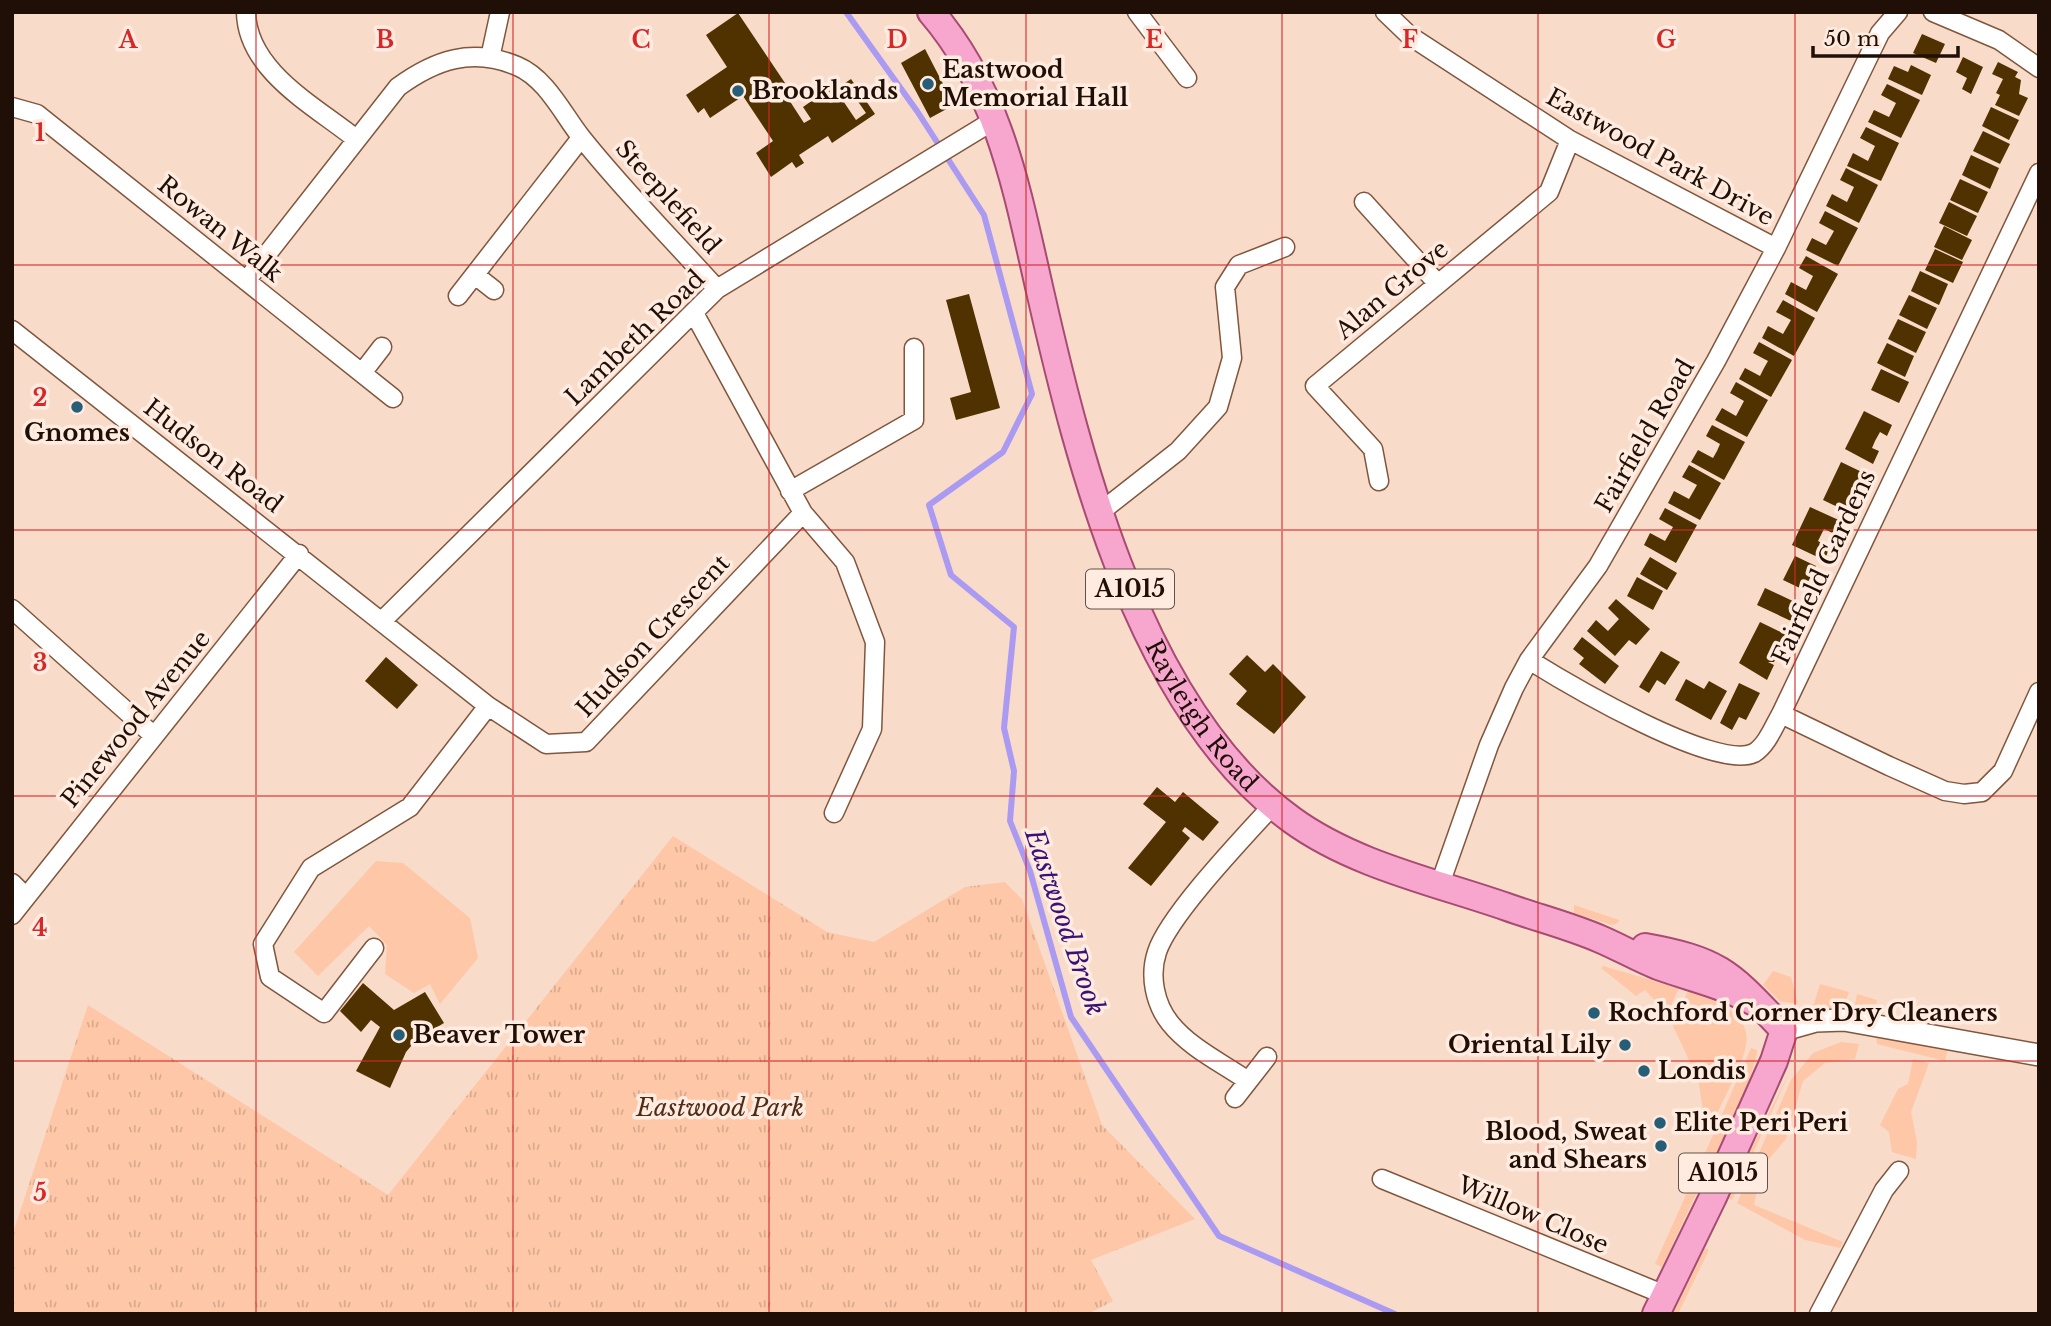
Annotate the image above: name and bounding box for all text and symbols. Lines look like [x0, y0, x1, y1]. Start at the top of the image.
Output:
scale bar [1813, 14, 1958, 58]
text: A [118, 26, 139, 54]
text: B [376, 26, 394, 54]
text: C [632, 26, 650, 54]
text: D [886, 26, 908, 54]
text: E [1145, 26, 1163, 54]
text: F [1402, 26, 1418, 54]
text: G [1656, 26, 1676, 54]
text: 50 m [1824, 26, 1880, 52]
place label: Eastwood Memorial Hall [942, 55, 1129, 112]
place label: Brooklands [752, 76, 898, 105]
marker: Eastwood Memorial Hall [920, 76, 936, 92]
street label: Eastwood Park Drive [1541, 82, 1779, 231]
marker: Brooklands [730, 83, 746, 99]
text: 1 [35, 119, 45, 147]
street label: Steeplefield [610, 134, 727, 260]
street label: Rowan Walk [152, 170, 289, 288]
street label: Alan Grove [1329, 234, 1454, 346]
street label: Lambeth Road [559, 264, 710, 411]
street label: Fairfield Road [1589, 354, 1700, 518]
text: 2 [33, 384, 47, 412]
street label: Hudson Road [138, 392, 288, 519]
marker: Gnomes [69, 399, 85, 415]
place label: Gnomes [24, 418, 130, 447]
street label: Fairfield Gardens [1766, 465, 1881, 669]
street label: Hudson Crescent [570, 548, 735, 723]
road number: A1015 [1086, 569, 1174, 608]
street label: Pinewood Avenue [55, 624, 216, 813]
street label: Rayleigh Road [1139, 635, 1264, 797]
text: 3 [33, 649, 47, 677]
water label: Eastwood Brook [1018, 823, 1112, 1020]
text: 4 [32, 914, 48, 942]
place label: Rochford Corner Dry Cleaners [1608, 998, 1998, 1027]
marker: Rochford Corner Dry Cleaners [1586, 1005, 1602, 1021]
place label: Beaver Tower [413, 1020, 585, 1049]
marker: Beaver Tower [391, 1027, 407, 1043]
place label: Oriental Lily [1448, 1030, 1611, 1059]
marker: Oriental Lily [1617, 1037, 1633, 1053]
place label: Londis [1658, 1056, 1746, 1085]
marker: Londis [1636, 1063, 1652, 1079]
park label: Eastwood Park [635, 1093, 804, 1122]
place label: Elite Peri Peri [1674, 1108, 1848, 1137]
marker: Elite Peri Peri [1652, 1115, 1668, 1131]
place label: Blood, Sweat and Shears [1485, 1117, 1648, 1174]
marker: Blood, Sweat and Shears [1653, 1138, 1669, 1154]
road number: A1015 [1679, 1154, 1767, 1192]
street label: Willow Close [1452, 1169, 1613, 1259]
text: 5 [33, 1179, 47, 1207]

